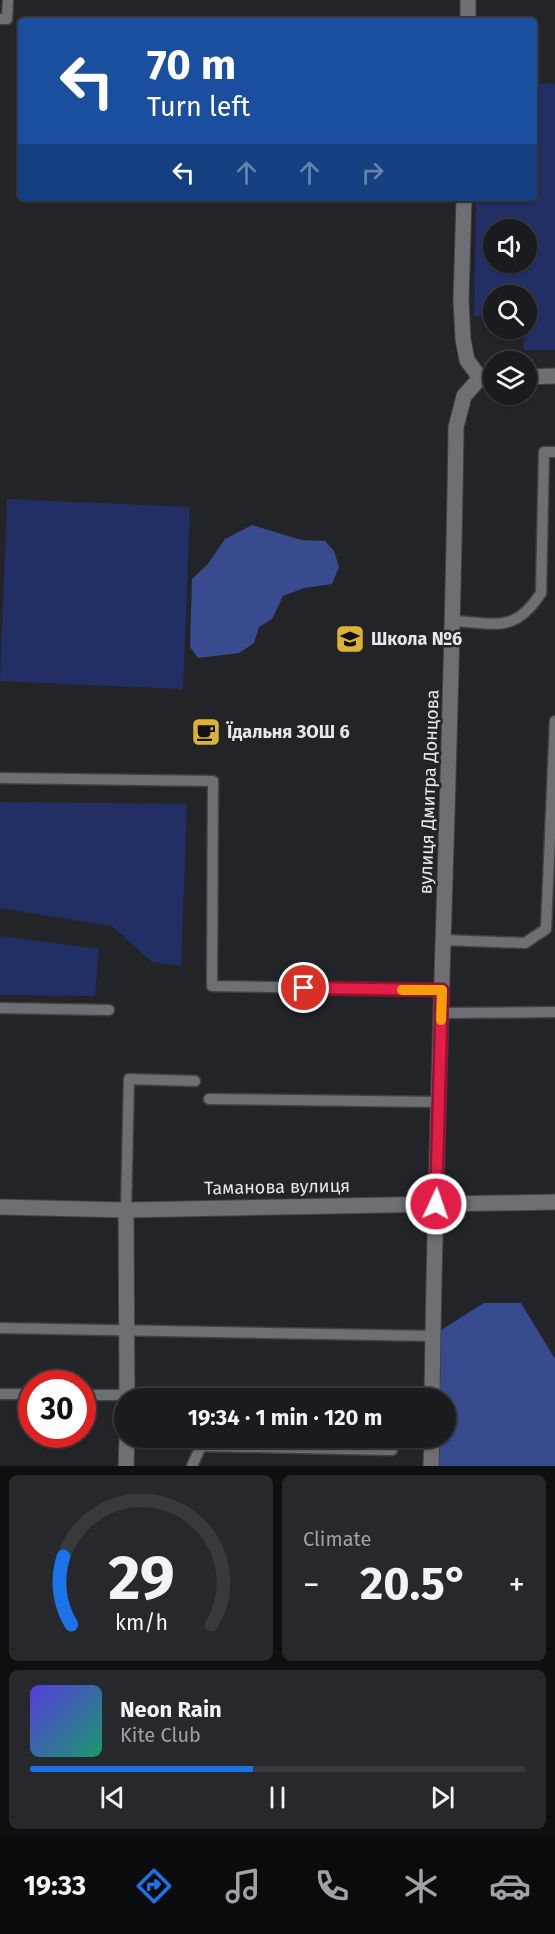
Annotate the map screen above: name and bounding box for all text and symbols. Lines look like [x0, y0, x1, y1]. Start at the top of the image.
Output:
text: 70 m [147, 40, 236, 90]
icon: left [48, 42, 126, 120]
text: Turn left [147, 91, 250, 123]
icon: left [167, 156, 200, 189]
icon: ahead [230, 156, 263, 189]
icon: ahead [293, 156, 326, 189]
icon: right [356, 156, 389, 189]
map controls [483, 219, 537, 405]
button: sound [483, 219, 537, 273]
button: search [483, 285, 537, 339]
button: layers [483, 351, 537, 405]
school or university icon: Школа №6 [334, 623, 366, 655]
place label: Школа №6 [371, 628, 462, 650]
street label: вулиця Дмитра Донцова [414, 689, 444, 895]
cafe icon: Їдальня ЗОШ 6 [190, 716, 222, 748]
place label: Їдальня ЗОШ 6 [226, 721, 350, 743]
pin [278, 962, 329, 1013]
icon: arrive [287, 971, 320, 1004]
position arrow [404, 1172, 468, 1236]
street label: Таманова вулиця [204, 1175, 350, 1199]
speed limit sign: 30 [18, 1370, 96, 1448]
text: 19:34 · 1 min · 120 m [188, 1404, 382, 1431]
text: Climate [303, 1527, 371, 1551]
text: 29 [108, 1541, 174, 1616]
text: 20.5° [360, 1557, 468, 1611]
text: − [303, 1565, 320, 1605]
text: + [509, 1565, 525, 1605]
text: km/h [114, 1610, 168, 1636]
text: Neon Rain [120, 1696, 222, 1723]
text: Kite Club [120, 1723, 201, 1747]
icon: previous [96, 1781, 129, 1814]
icon: pause [261, 1781, 294, 1814]
icon: next [426, 1781, 459, 1814]
icon: directions [133, 1865, 175, 1907]
icon: music [222, 1865, 264, 1907]
icon: phone [311, 1865, 353, 1907]
icon: climate [400, 1865, 442, 1907]
icon: car [489, 1865, 531, 1907]
text: 19:33 [24, 1870, 86, 1902]

